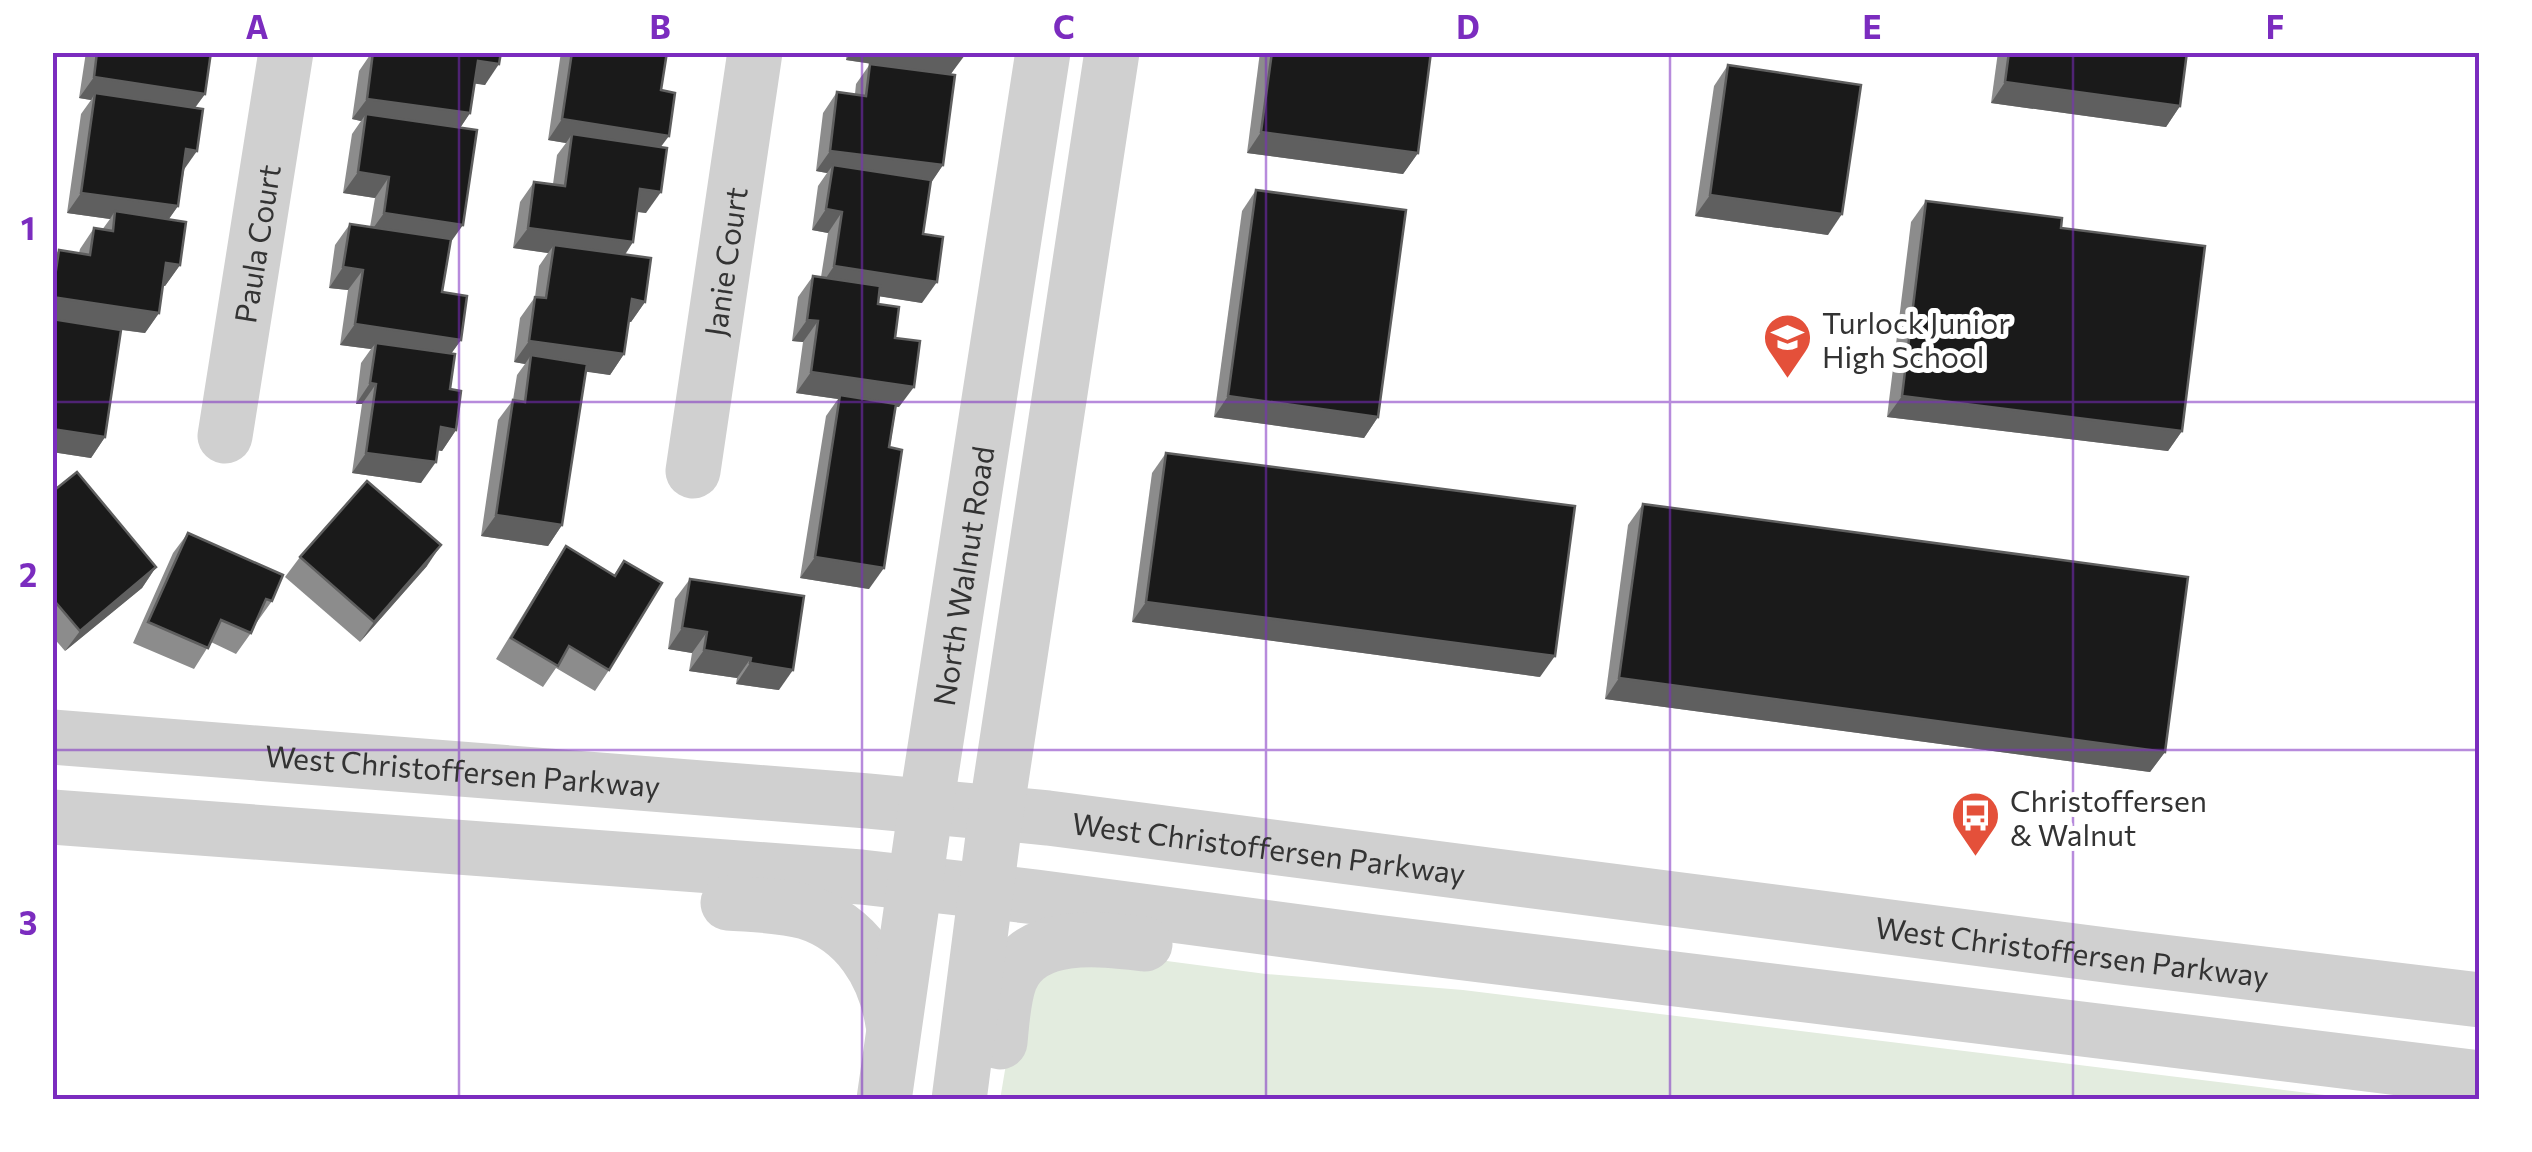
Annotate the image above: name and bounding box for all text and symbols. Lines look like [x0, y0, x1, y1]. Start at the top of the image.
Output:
text: A [246, 6, 269, 46]
text: B [649, 6, 671, 46]
text: C [1053, 6, 1075, 46]
text: D [1456, 6, 1480, 46]
text: E [1862, 6, 1882, 46]
text: F [2266, 6, 2284, 46]
street label: Paula Court [225, 162, 286, 325]
street label: Janie Court [695, 184, 753, 338]
text: 1 [21, 207, 35, 247]
place label: Turlock Junior High School [1822, 303, 2010, 374]
school or university icon: Turlock Junior High School [1761, 312, 1813, 380]
street label: North Walnut Road [923, 443, 1000, 708]
text: 2 [19, 554, 37, 594]
street label: West Christoffersen Parkway [264, 735, 662, 803]
place label: Christoffersen & Walnut [2010, 781, 2207, 852]
bus stop icon: Christoffersen & Walnut [1949, 790, 2001, 858]
street label: West Christoffersen Parkway [1070, 803, 1468, 890]
text: 3 [19, 902, 37, 942]
street label: West Christoffersen Parkway [1873, 907, 2271, 993]

